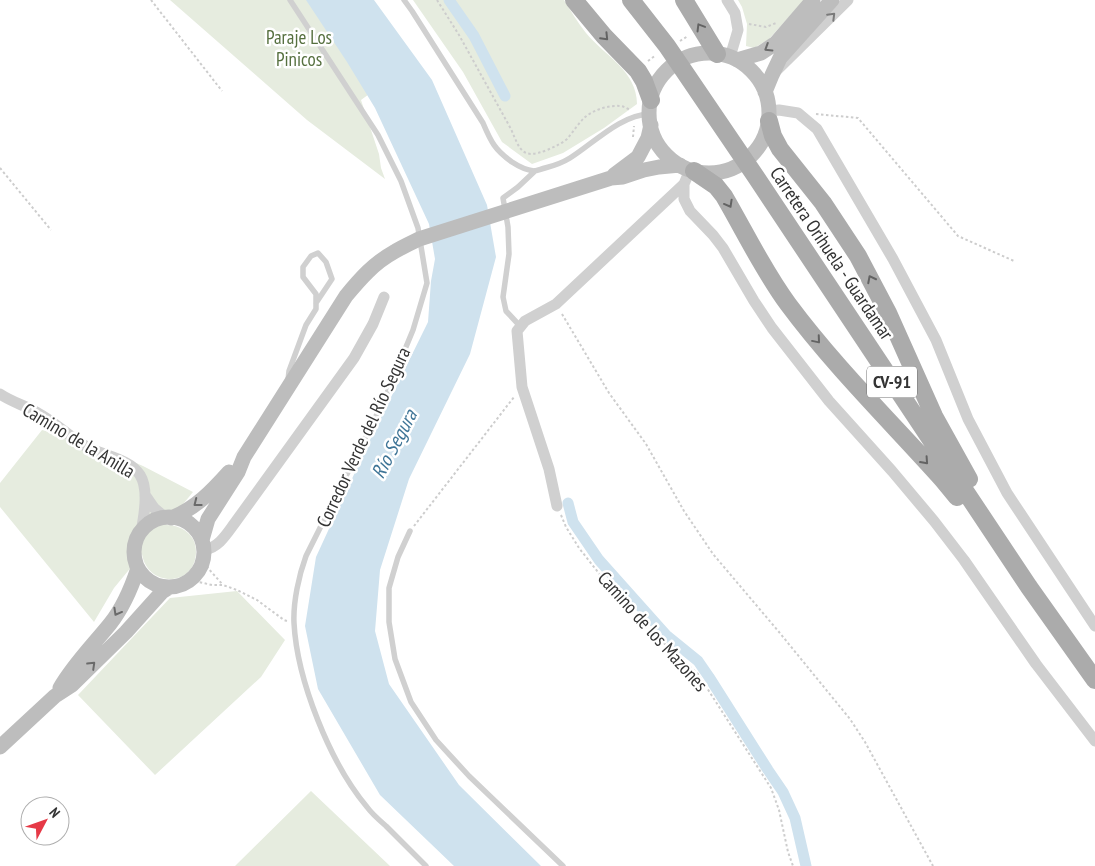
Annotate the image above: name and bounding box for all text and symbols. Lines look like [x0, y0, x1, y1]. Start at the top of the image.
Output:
one-way arrow [826, 13, 835, 22]
one-way arrow [697, 23, 707, 32]
park label: Paraje Los Pinicos [266, 25, 332, 71]
one-way arrow [599, 32, 608, 41]
one-way arrow [764, 42, 773, 52]
street label: Carretera Orihuela - Guardamar [765, 162, 899, 345]
one-way arrow [722, 198, 732, 207]
one-way arrow [867, 276, 877, 285]
one-way arrow [811, 334, 819, 343]
street label: Corredor Verde del Río Segura [311, 343, 415, 531]
road number: CV-91 [867, 367, 917, 398]
street label: Camino de la Anilla [19, 397, 139, 483]
water label: Río Segura [366, 406, 422, 482]
one-way arrow [919, 455, 928, 464]
one-way arrow [194, 497, 203, 505]
street label: Camino de los Mazones [593, 566, 713, 696]
one-way arrow [114, 606, 124, 615]
one-way arrow [87, 662, 96, 671]
north arrow [20, 796, 70, 846]
text: N [46, 804, 64, 821]

